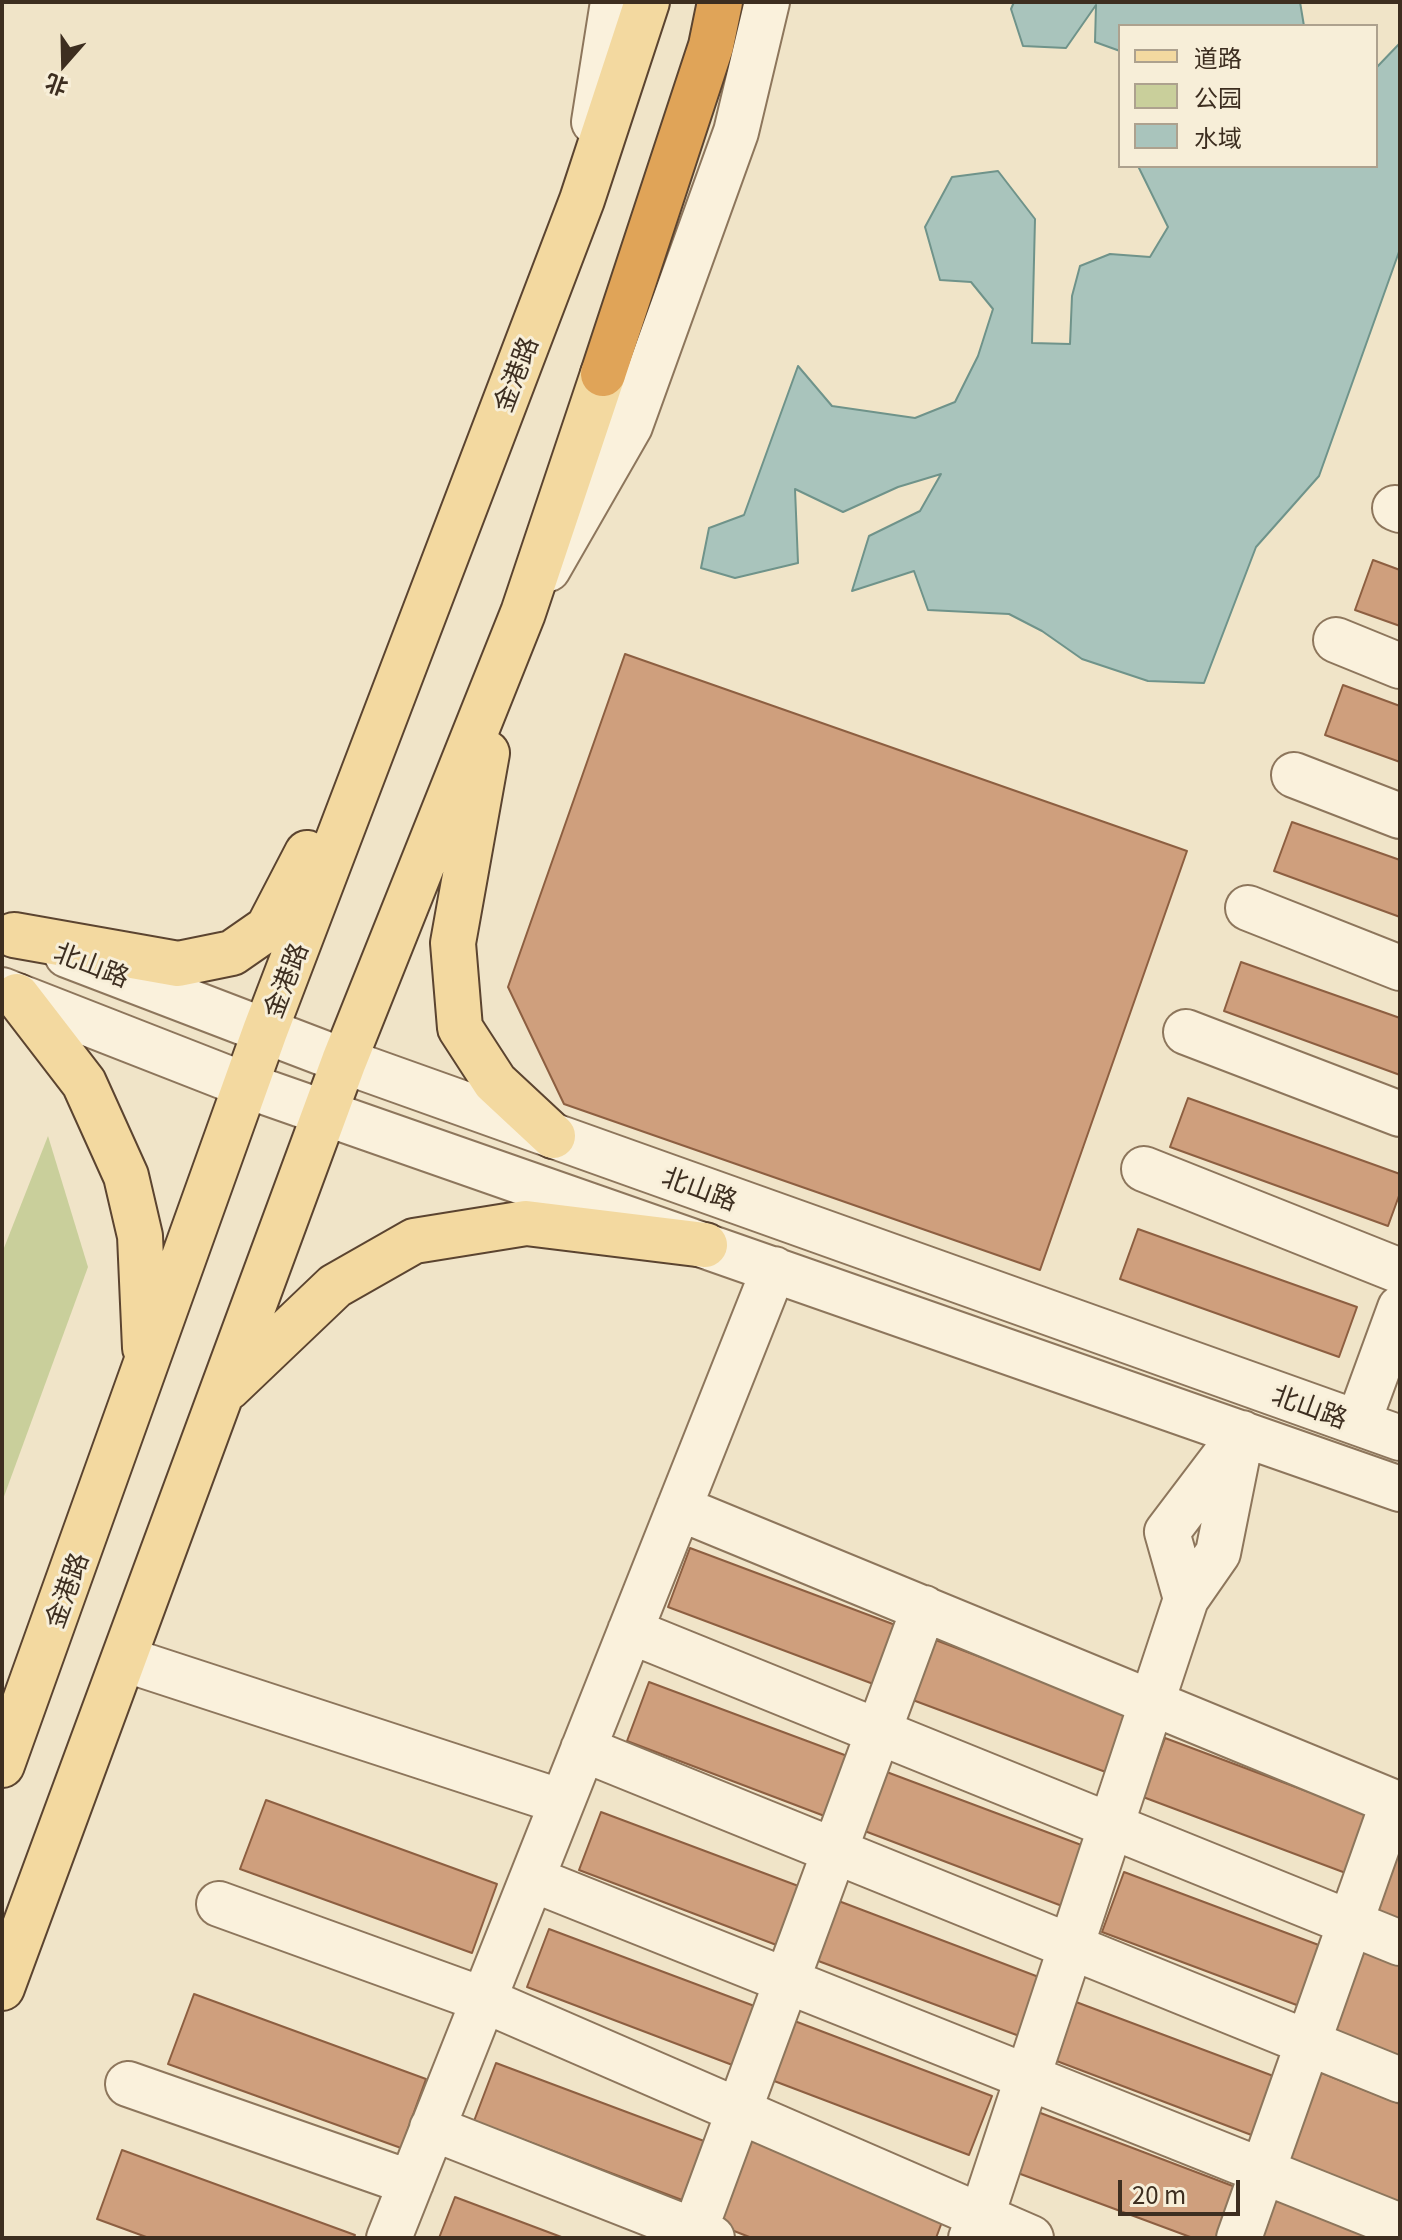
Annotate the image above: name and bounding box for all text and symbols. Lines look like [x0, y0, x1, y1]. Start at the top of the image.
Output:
north arrow [24, 24, 104, 104]
legend [1118, 24, 1378, 168]
text: 道路 [1194, 39, 1242, 74]
text: 北 [40, 68, 72, 105]
text: 公园 [1194, 79, 1242, 114]
text: 水域 [1194, 119, 1242, 154]
street label: 金港路 [486, 332, 544, 416]
street label: 北山路 [50, 935, 134, 993]
street label: 金港路 [256, 938, 314, 1022]
street label: 北山路 [658, 1160, 742, 1216]
street label: 北山路 [1268, 1378, 1352, 1434]
street label: 金港路 [38, 1548, 94, 1632]
scale bar [1122, 2164, 1244, 2214]
text: 20 m [1132, 2176, 1186, 2211]

